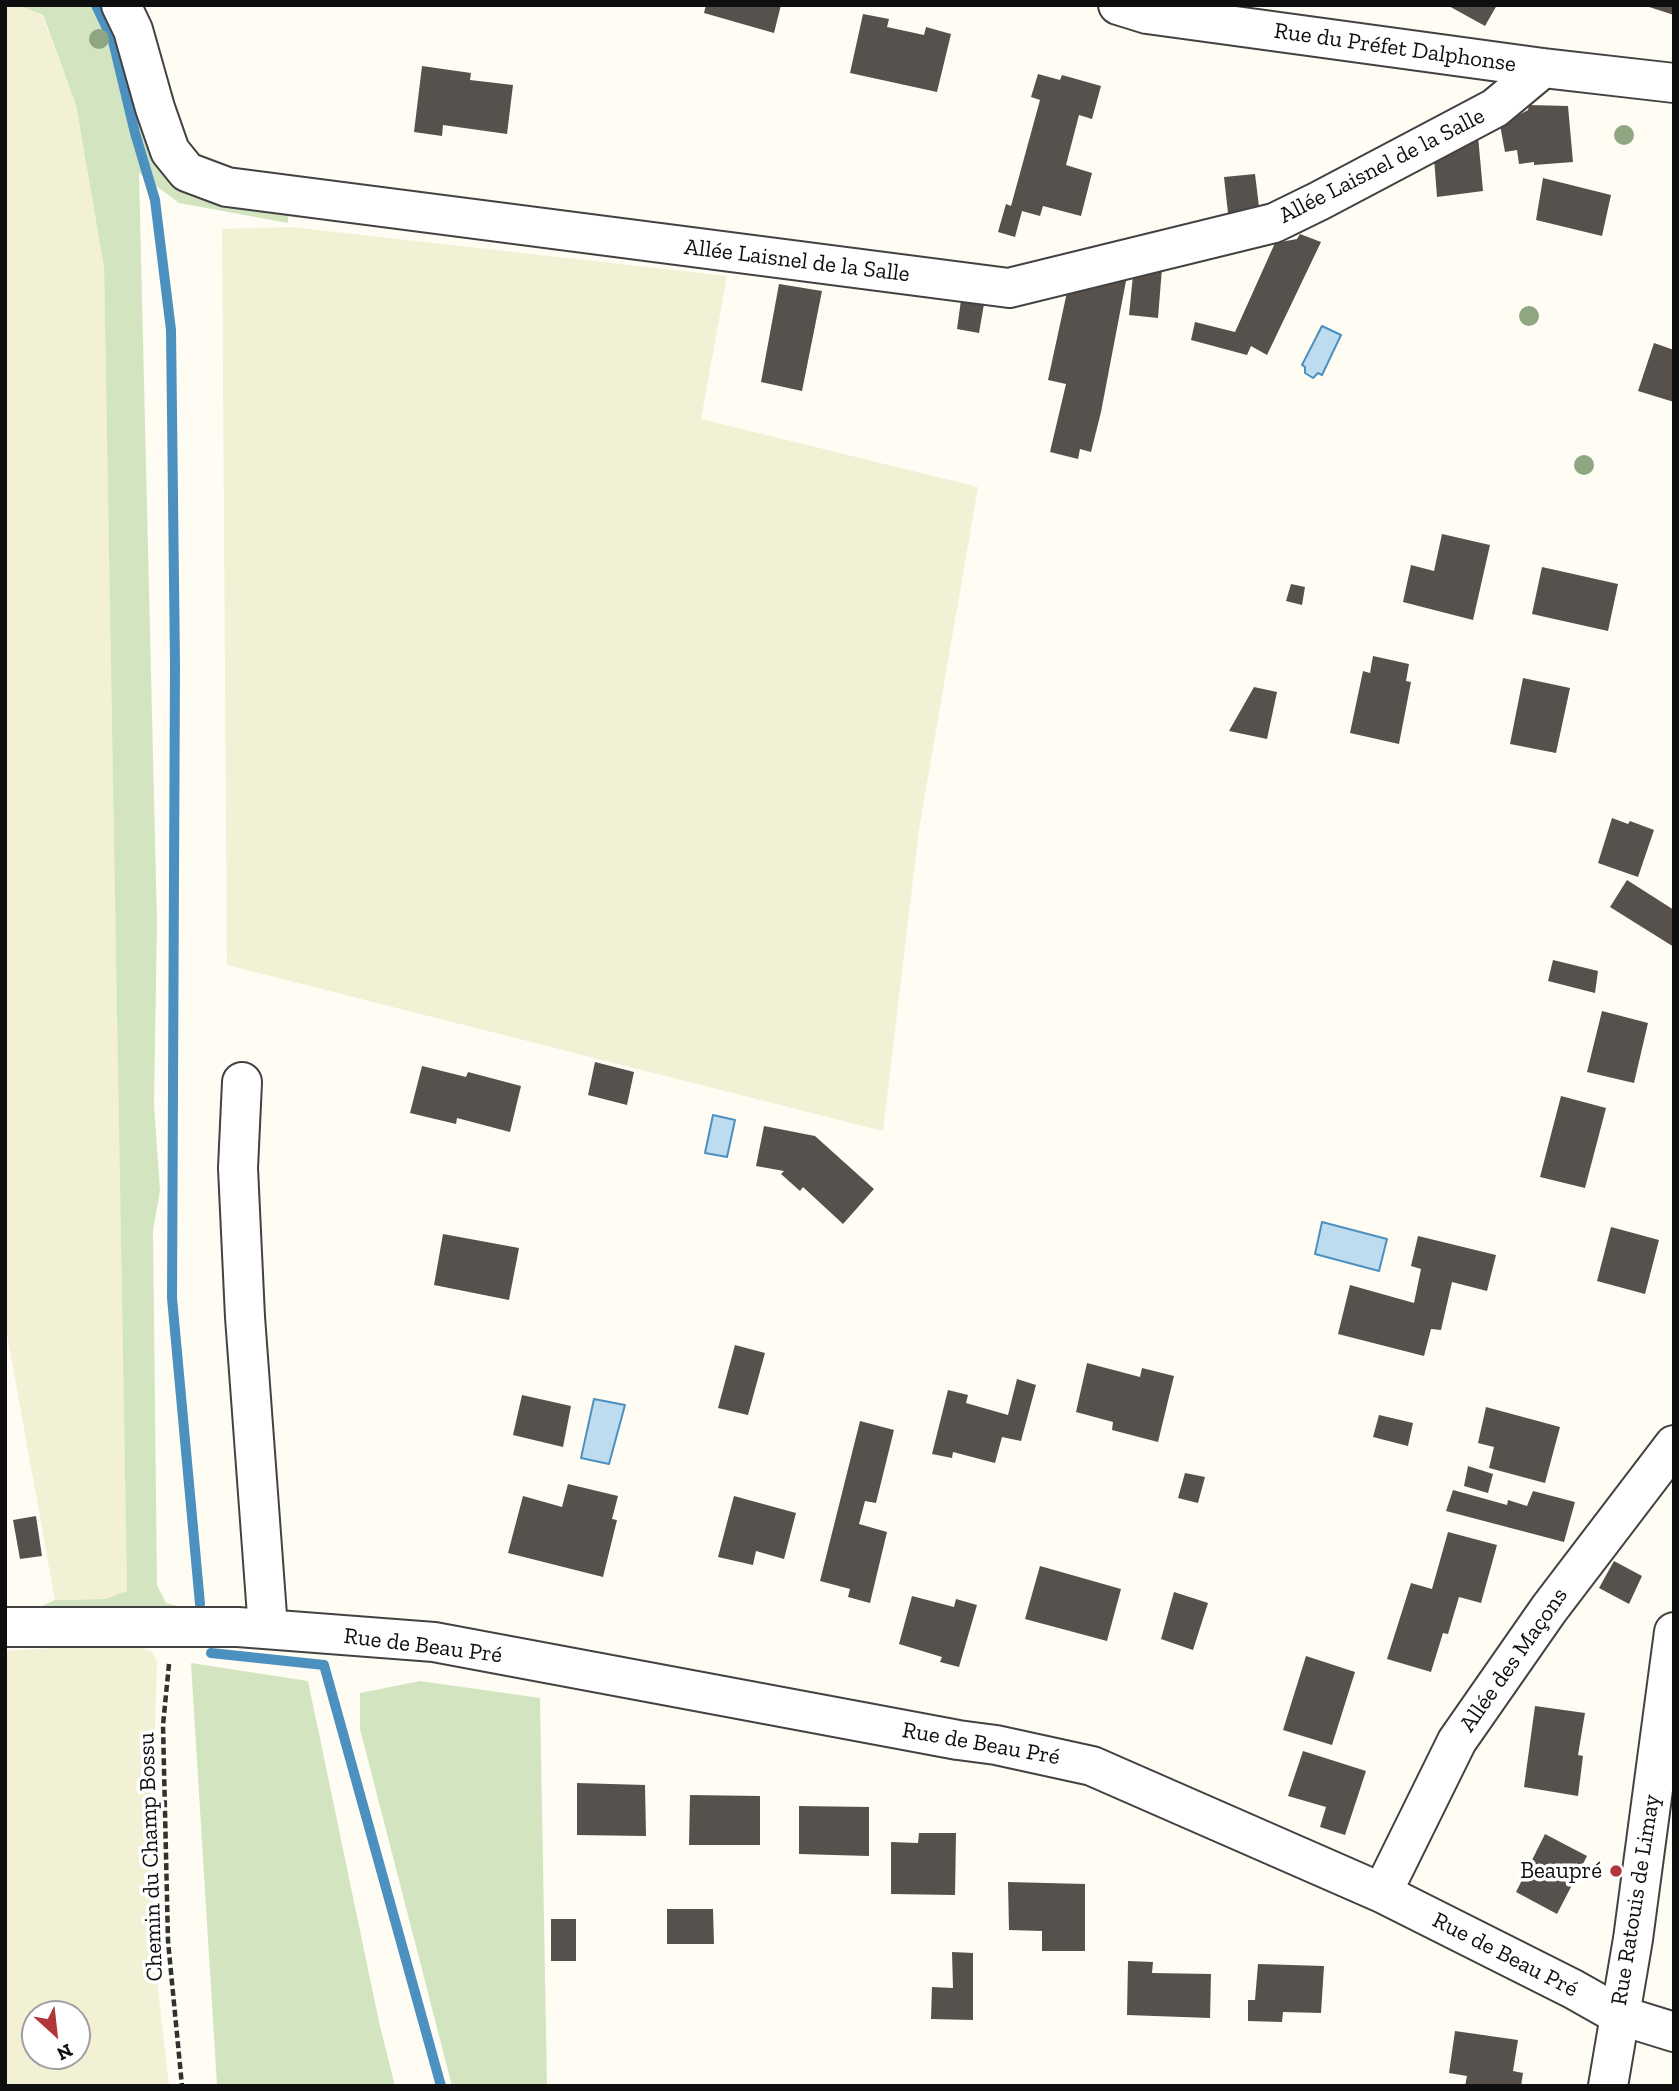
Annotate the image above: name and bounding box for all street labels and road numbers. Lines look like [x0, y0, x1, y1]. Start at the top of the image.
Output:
street label: Rue du Préfet Dalphonse [1272, 17, 1518, 79]
street label: Allée Laisnel de la Salle [1275, 102, 1489, 230]
street label: Allée Laisnel de la Salle [683, 233, 911, 289]
street label: Allée des Maçons [1454, 1583, 1574, 1737]
street label: Rue de Beau Pré [342, 1623, 504, 1669]
street label: Rue de Beau Pré [900, 1717, 1062, 1771]
street label: Chemin du Champ Bossu [133, 1732, 169, 1982]
street label: Rue Ratouis de Limay [1606, 1793, 1666, 2007]
street label: Rue de Beau Pré [1428, 1907, 1582, 2003]

